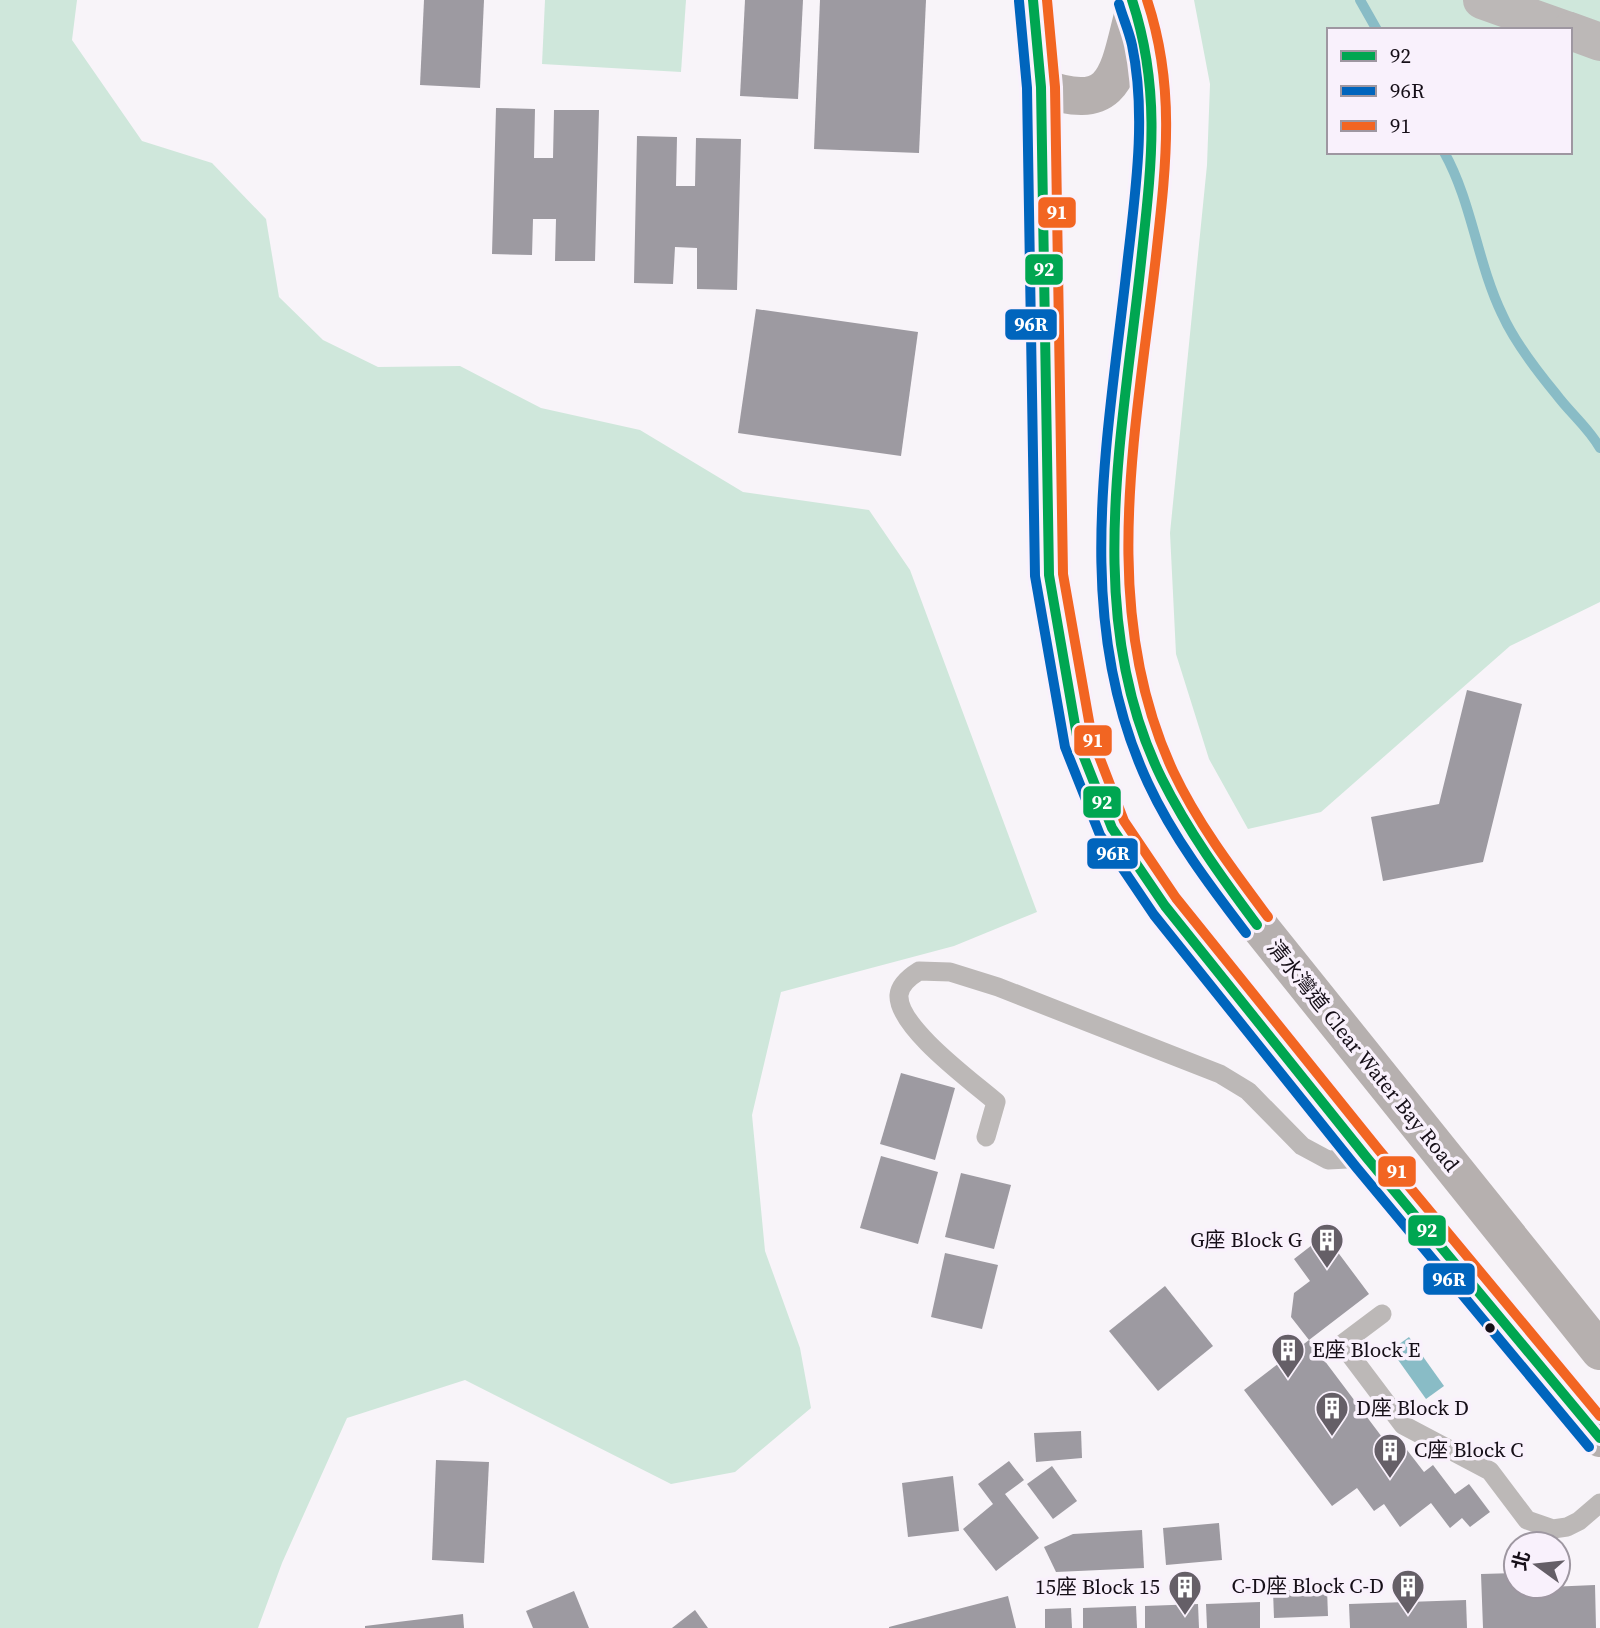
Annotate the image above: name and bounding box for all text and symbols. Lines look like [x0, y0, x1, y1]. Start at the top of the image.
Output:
legend [1327, 28, 1572, 154]
text: 92 [1390, 41, 1411, 70]
text: 96R [1390, 76, 1425, 105]
text: 91 [1390, 111, 1411, 140]
line badge: 91 [1037, 196, 1077, 229]
text: 91 [1047, 199, 1067, 225]
line badge: 92 [1024, 253, 1064, 286]
text: 92 [1034, 256, 1054, 282]
line badge: 96R [1004, 308, 1058, 341]
text: 96R [1014, 311, 1048, 337]
line badge: 91 [1073, 724, 1113, 757]
text: 91 [1083, 727, 1103, 753]
line badge: 92 [1082, 785, 1122, 819]
text: 92 [1092, 789, 1112, 815]
line badge: 96R [1086, 837, 1139, 870]
text: 96R [1096, 840, 1130, 866]
street label: 清水灣道 Clear Water Bay Road [1261, 934, 1466, 1178]
line badge: 91 [1377, 1155, 1417, 1188]
text: 91 [1387, 1158, 1407, 1184]
line badge: 92 [1407, 1214, 1447, 1247]
text: 92 [1417, 1217, 1437, 1243]
building icon: G座 Block G [1308, 1221, 1346, 1270]
place label: G座 Block G [1190, 1225, 1302, 1254]
line badge: 96R [1422, 1262, 1476, 1296]
text: 96R [1432, 1266, 1466, 1292]
unlabelled marker [1483, 1321, 1497, 1335]
building icon: E座 Block E [1269, 1331, 1307, 1380]
place label: E座 Block E [1312, 1335, 1420, 1364]
building icon: D座 Block D [1313, 1389, 1351, 1438]
place label: D座 Block D [1356, 1393, 1469, 1422]
building icon: C座 Block C [1371, 1431, 1409, 1480]
place label: C座 Block C [1414, 1435, 1524, 1464]
north arrow [1502, 1530, 1572, 1600]
text: 北 [1506, 1548, 1536, 1573]
building icon: C-D座 Block C-D [1389, 1567, 1427, 1616]
building icon: 15座 Block 15 [1166, 1568, 1204, 1617]
place label: C-D座 Block C-D [1231, 1571, 1384, 1600]
place label: 15座 Block 15 [1035, 1572, 1160, 1601]

